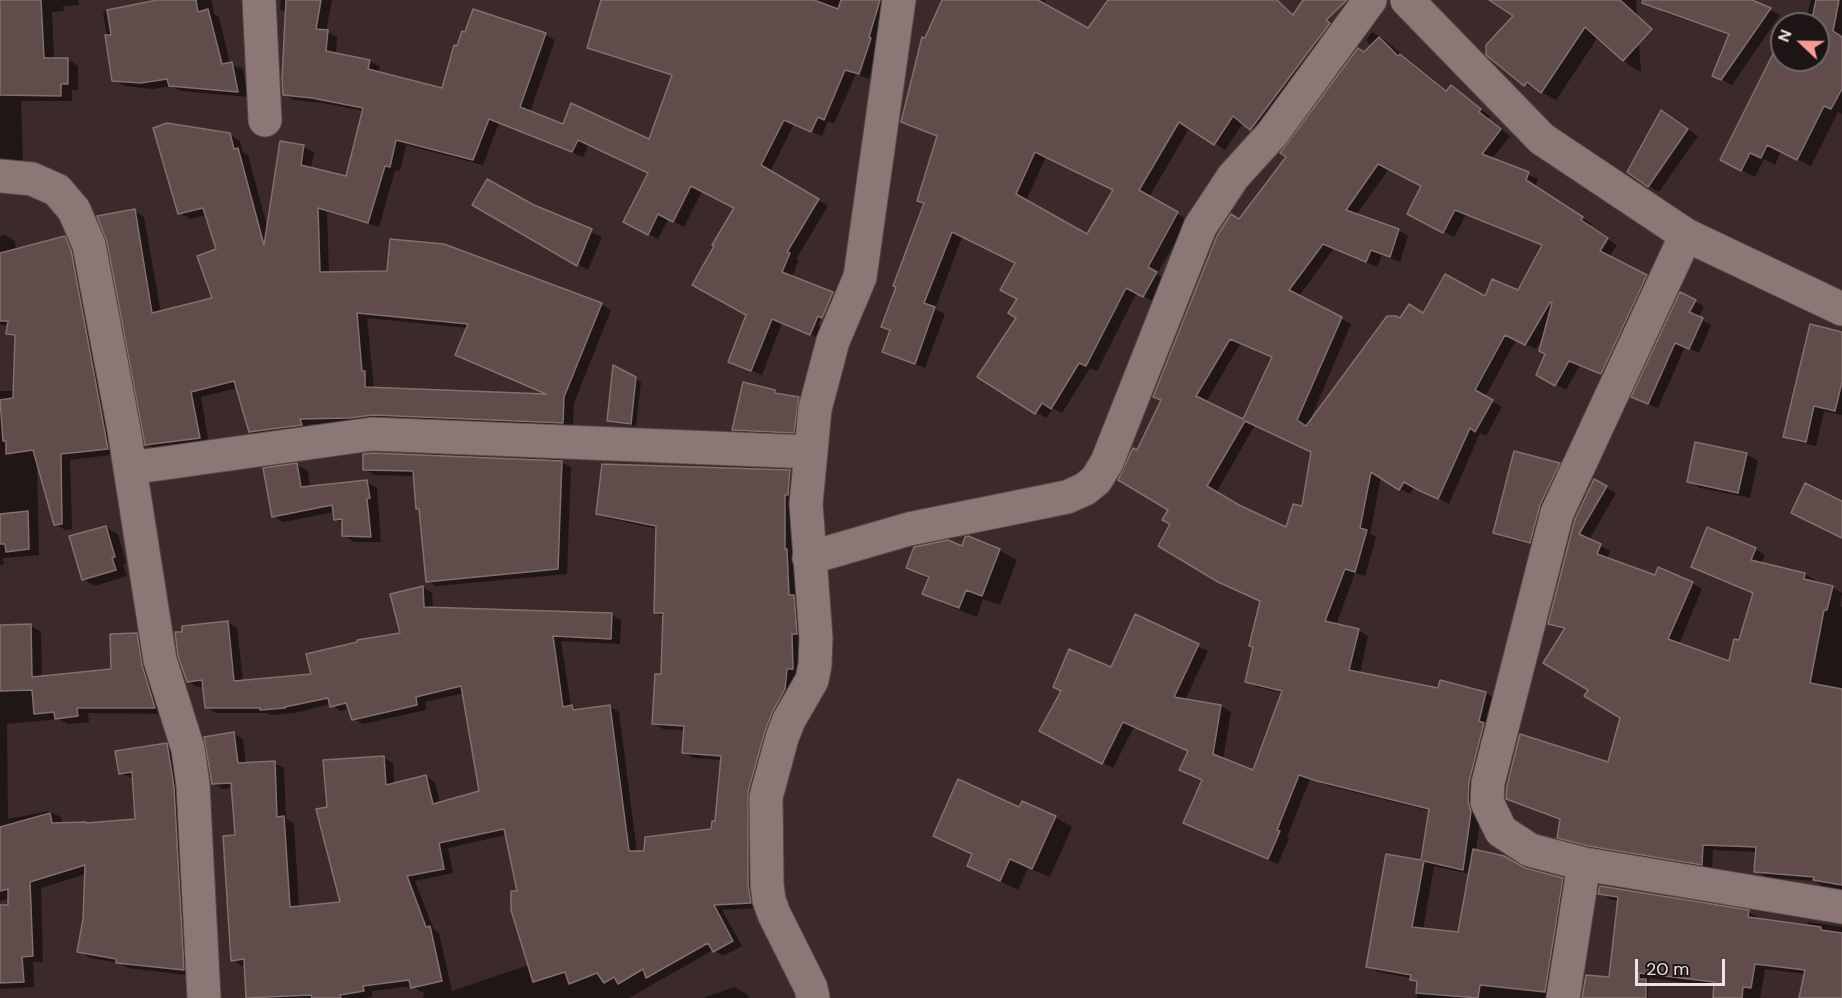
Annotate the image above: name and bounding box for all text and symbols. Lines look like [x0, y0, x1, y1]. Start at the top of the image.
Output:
north arrow [1770, 12, 1830, 72]
text: N [1773, 26, 1797, 45]
scale bar [1638, 947, 1728, 985]
text: 20 m [1646, 957, 1689, 981]

